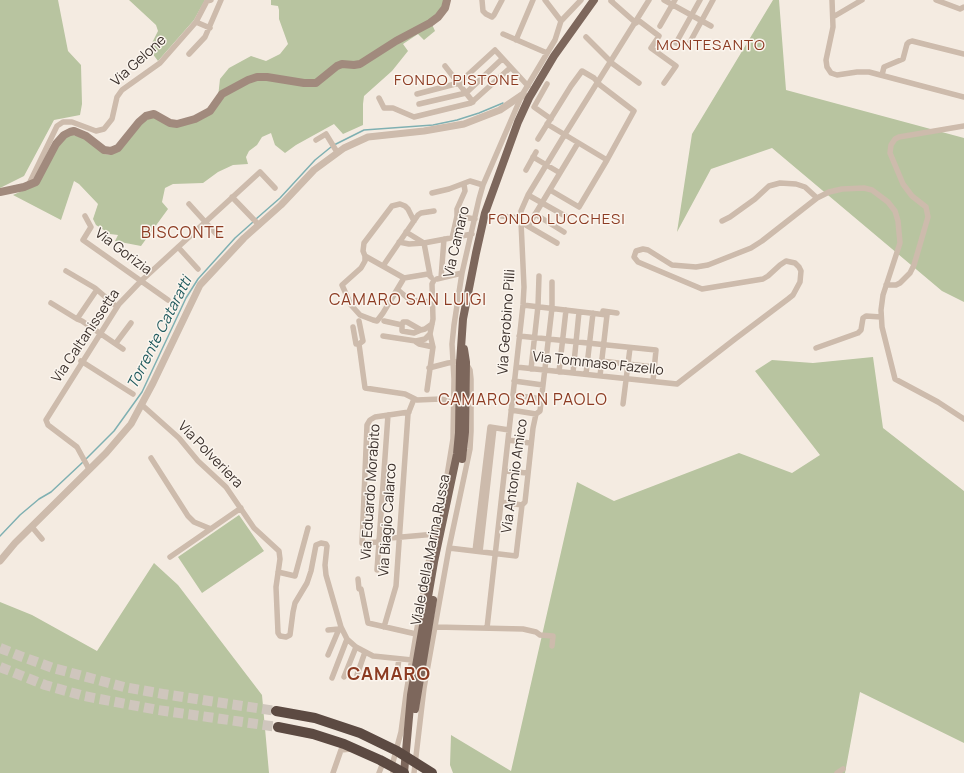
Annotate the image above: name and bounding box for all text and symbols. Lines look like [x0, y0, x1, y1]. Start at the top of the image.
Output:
street label: Via Gelone [108, 32, 170, 90]
district label: MONTESANTO [656, 37, 766, 55]
district label: FONDO PISTONE [394, 72, 520, 90]
street label: Via Camaro [441, 205, 473, 279]
district label: FONDO LUCCHESI [488, 211, 626, 229]
district label: BISCONTE [141, 224, 225, 244]
street label: Via Gorizia [91, 225, 155, 279]
street label: Via Gerobino Pilli [495, 269, 519, 375]
water label: Torrente Cataratti [124, 274, 196, 392]
street label: Via Caltanissetta [49, 286, 123, 386]
district label: CAMARO SAN LUIGI [329, 291, 487, 311]
street label: Via Tommaso Fazello [532, 349, 664, 379]
district label: CAMARO SAN PAOLO [438, 391, 608, 411]
street label: Via Polveriera [174, 418, 246, 492]
street label: Via Antonio Amico [499, 418, 531, 534]
street label: Via Eduardo Morabito [358, 423, 384, 561]
street label: Via Biagio Calarco [376, 463, 400, 577]
street label: Viale della Marina Russa [408, 473, 454, 627]
district label: CAMARO [347, 664, 431, 686]

